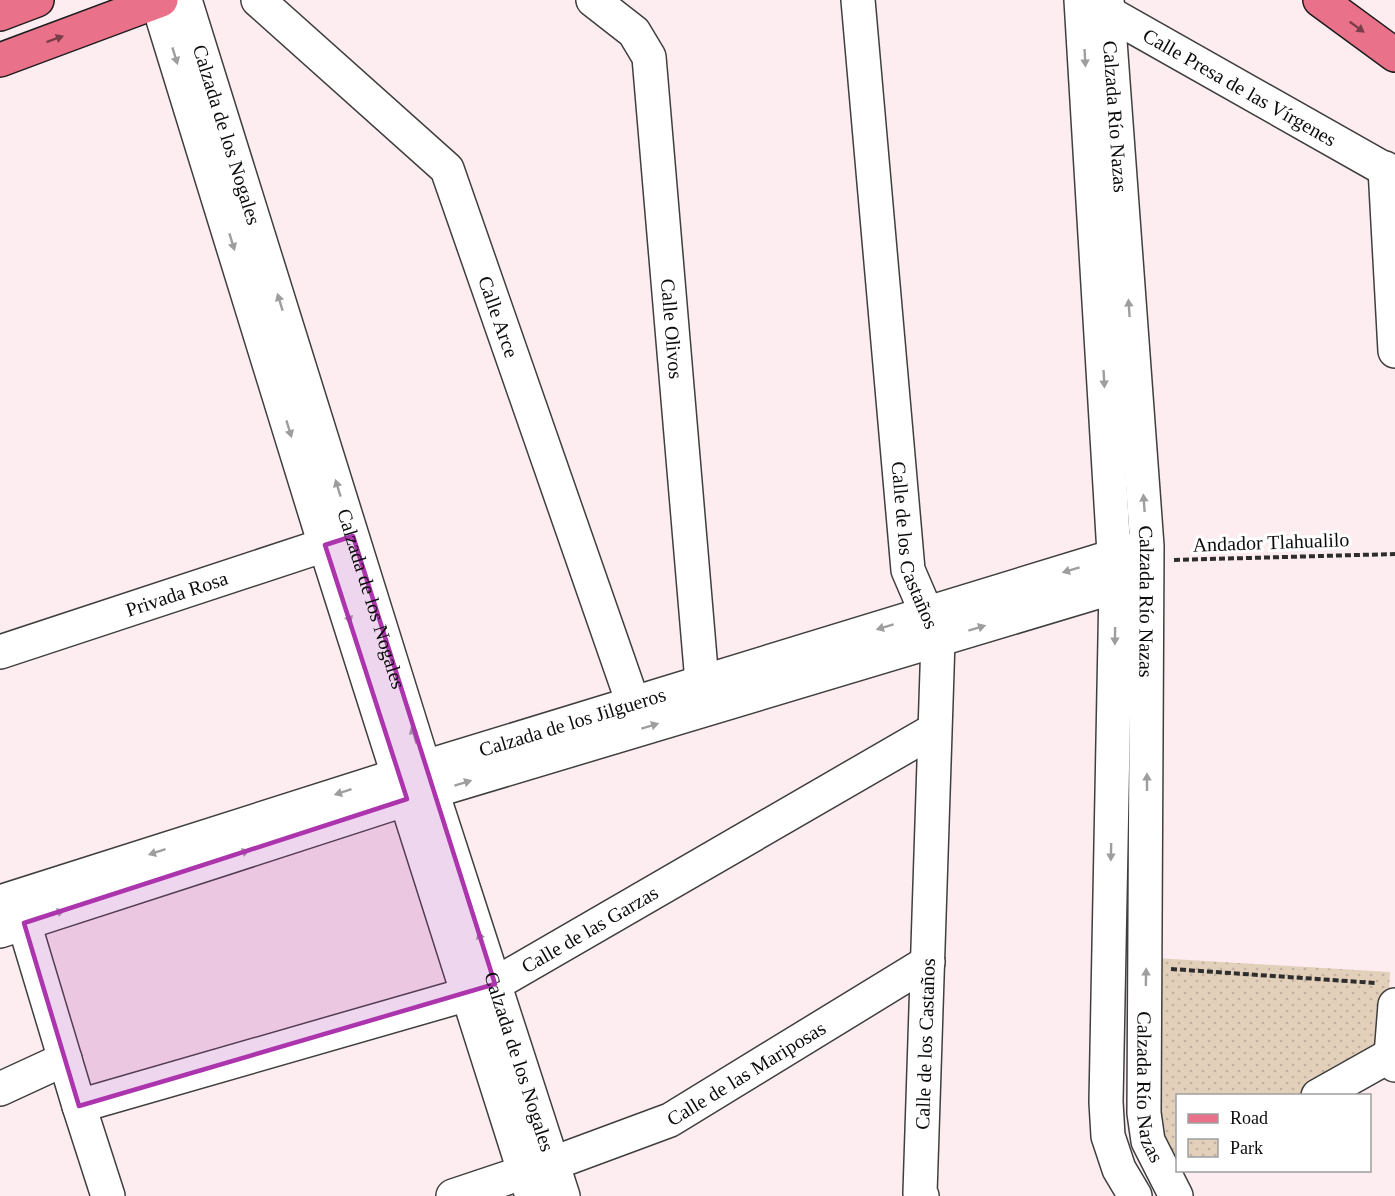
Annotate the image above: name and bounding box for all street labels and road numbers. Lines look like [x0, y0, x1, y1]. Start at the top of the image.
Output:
street label: Calle Presa de las Vírgenes [1139, 24, 1340, 151]
street label: Calzada Río Nazas [1099, 40, 1132, 194]
street label: Calzada de los Nogales [189, 42, 265, 227]
street label: Calle Arce [474, 273, 523, 361]
street label: Calle Olivos [657, 278, 687, 380]
street label: Calle de los Castaños [888, 460, 943, 632]
street label: Calzada de los Nogales [333, 506, 410, 691]
street label: Calzada Río Nazas [1135, 525, 1158, 678]
street label: Andador Tlahualilo [1192, 528, 1350, 556]
street label: Privada Rosa [123, 567, 231, 621]
street label: Calzada de los Jilgueros [476, 683, 669, 761]
street label: Calle de las Garzas [518, 881, 662, 977]
street label: Calle de los Castaños [911, 958, 939, 1130]
street label: Calzada de los Nogales [480, 969, 559, 1154]
street label: Calzada Río Nazas [1133, 1011, 1168, 1166]
street label: Calle de las Mariposas [663, 1016, 830, 1130]

